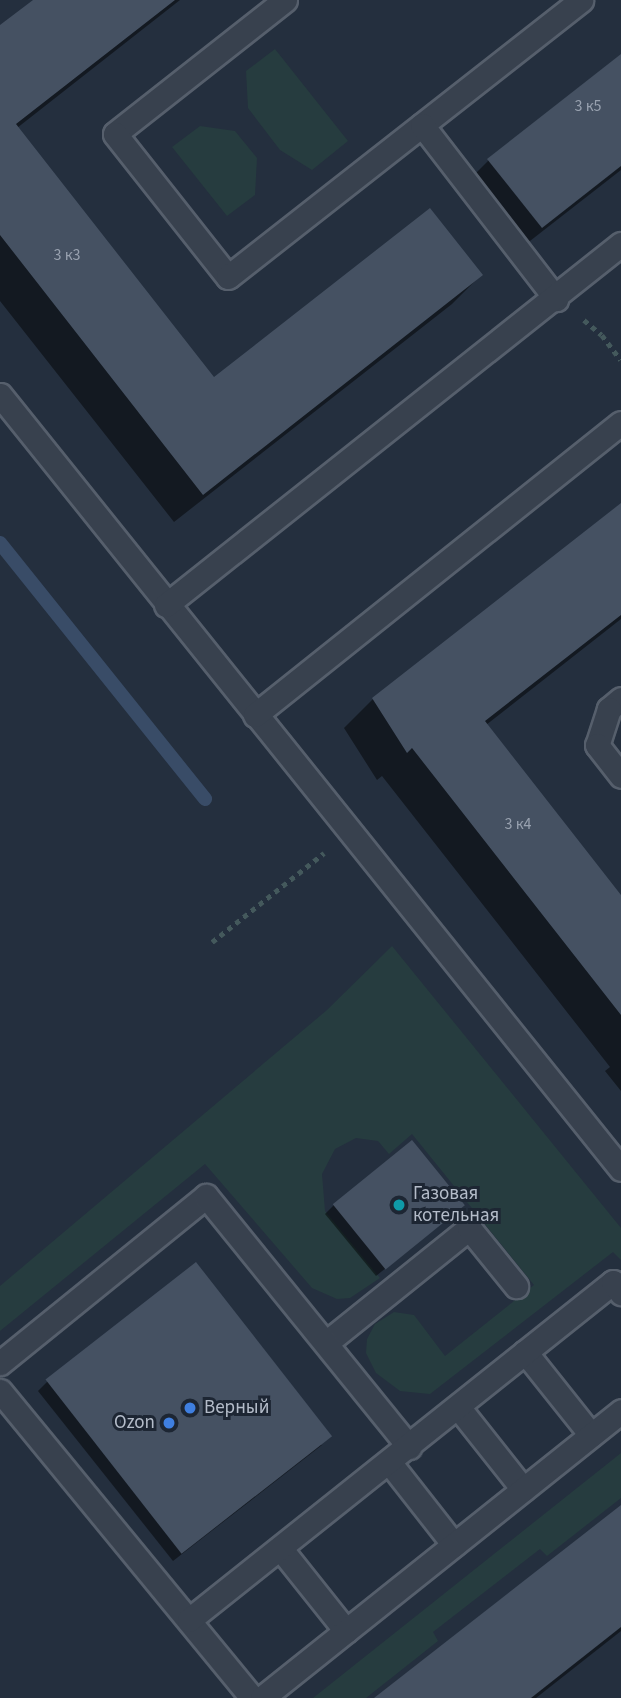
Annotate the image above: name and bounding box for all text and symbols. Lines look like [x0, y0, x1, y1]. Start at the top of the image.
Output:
house number: 3 к5 [574, 96, 602, 116]
house number: 3 к3 [53, 245, 81, 265]
house number: 3 к4 [504, 814, 532, 834]
place label: Газовая котельная [413, 1183, 499, 1227]
marker: Газовая котельная [391, 1197, 407, 1213]
place label: Верный [204, 1397, 269, 1419]
marker: Верный [182, 1400, 198, 1416]
place label: Ozon [114, 1412, 155, 1434]
marker: Ozon [161, 1415, 177, 1431]

